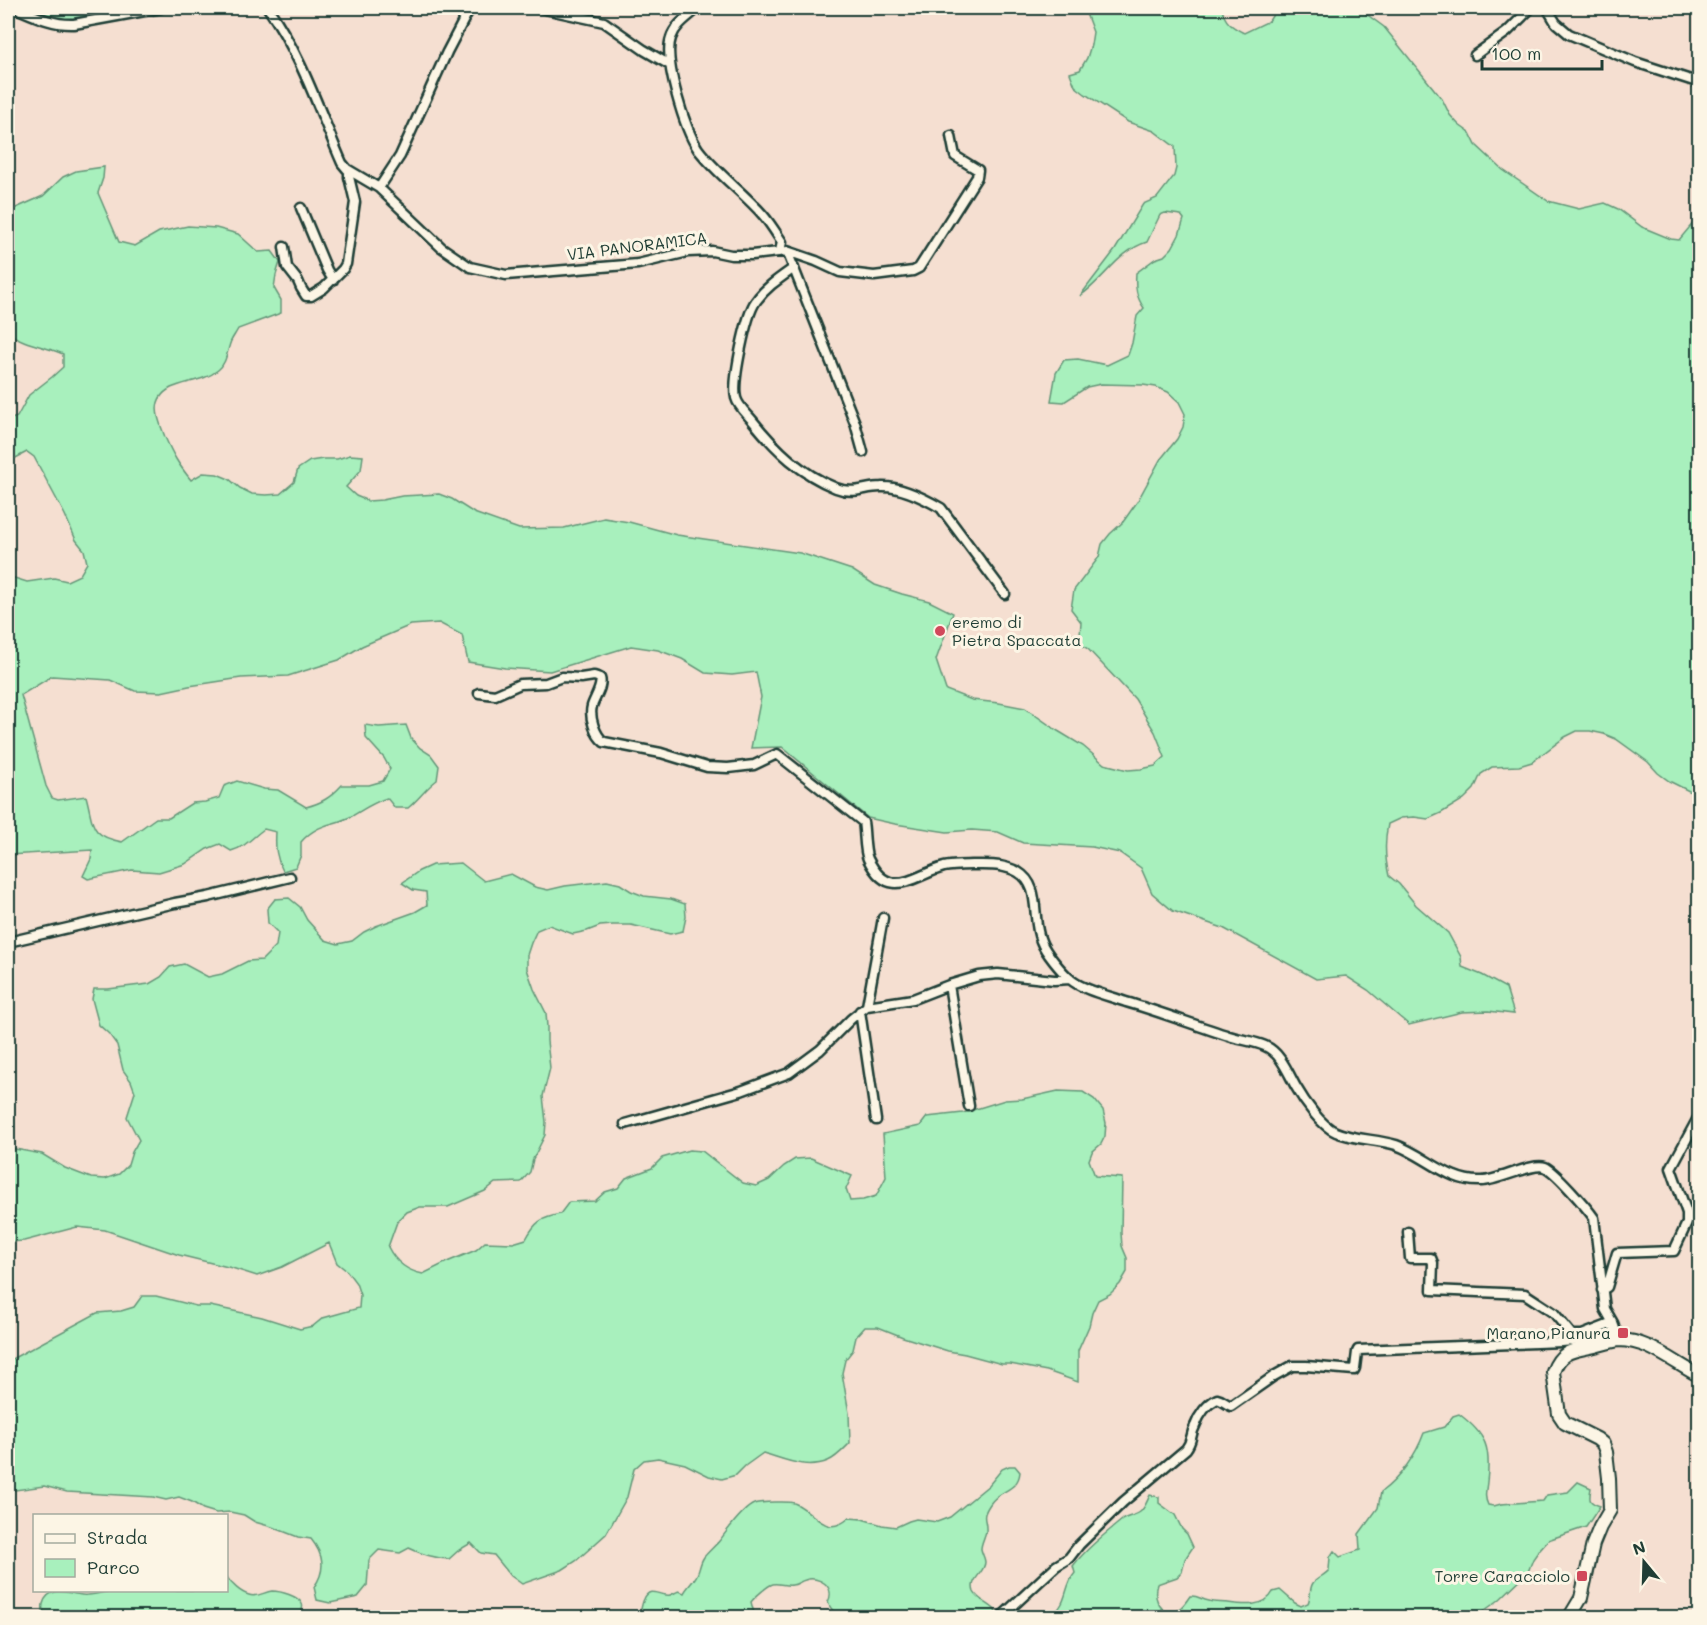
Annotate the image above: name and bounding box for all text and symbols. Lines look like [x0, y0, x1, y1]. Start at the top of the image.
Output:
scale bar [1482, 33, 1602, 71]
text: 100 m [1491, 41, 1541, 65]
street label: VIA PANORAMICA [566, 226, 708, 265]
place label: eremo di Pietra Spaccata [952, 611, 1081, 650]
marker: eremo di Pietra Spaccata [933, 624, 947, 638]
place label: Marano Pianura [1487, 1322, 1611, 1343]
marker: Marano Pianura [1616, 1326, 1630, 1340]
legend [33, 1514, 228, 1592]
text: Strada [87, 1525, 148, 1549]
north arrow [1614, 1532, 1674, 1592]
text: N [1630, 1535, 1648, 1559]
text: Parco [87, 1555, 140, 1579]
place label: Torre Caracciolo [1434, 1565, 1570, 1586]
marker: Torre Caracciolo [1575, 1569, 1589, 1583]

